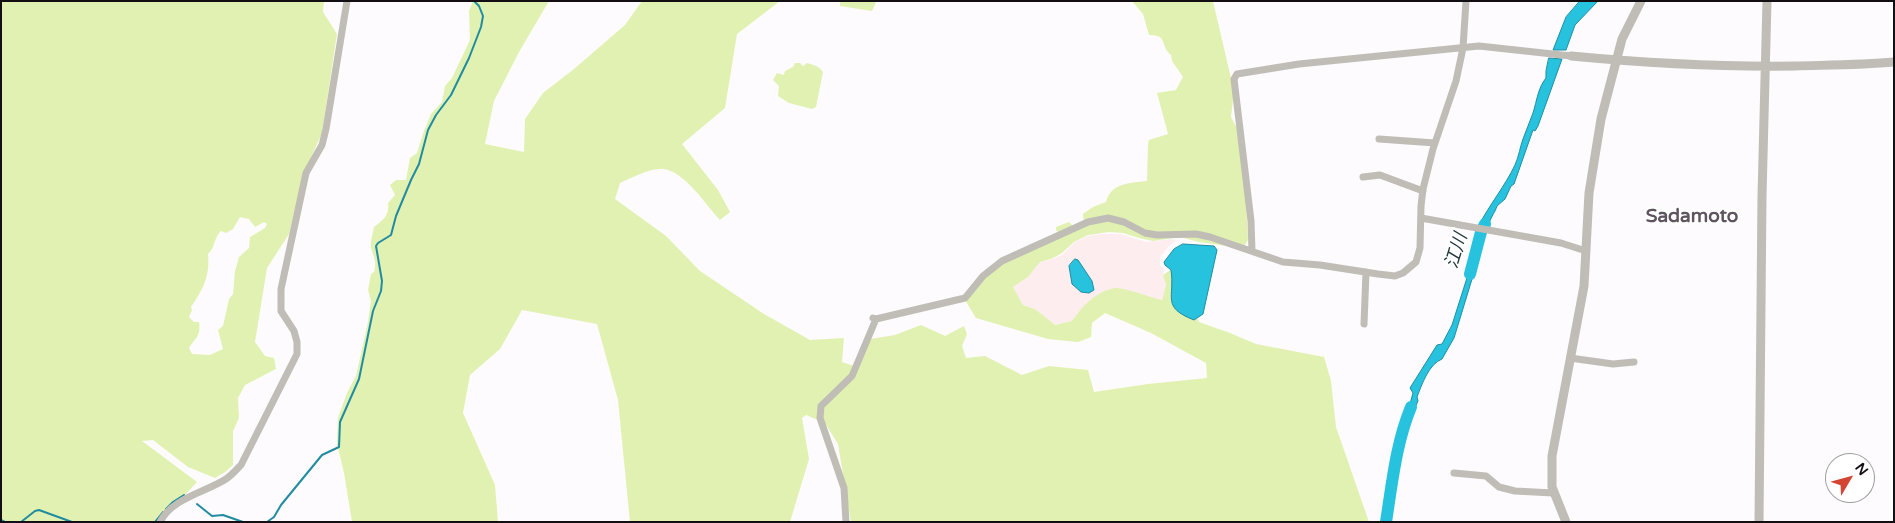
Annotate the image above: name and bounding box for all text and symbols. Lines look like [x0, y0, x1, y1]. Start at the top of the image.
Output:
district label: Sadamoto [1646, 206, 1738, 228]
water label: 江川 [1441, 231, 1473, 271]
north arrow [1825, 453, 1875, 503]
text: N [1851, 460, 1872, 479]

